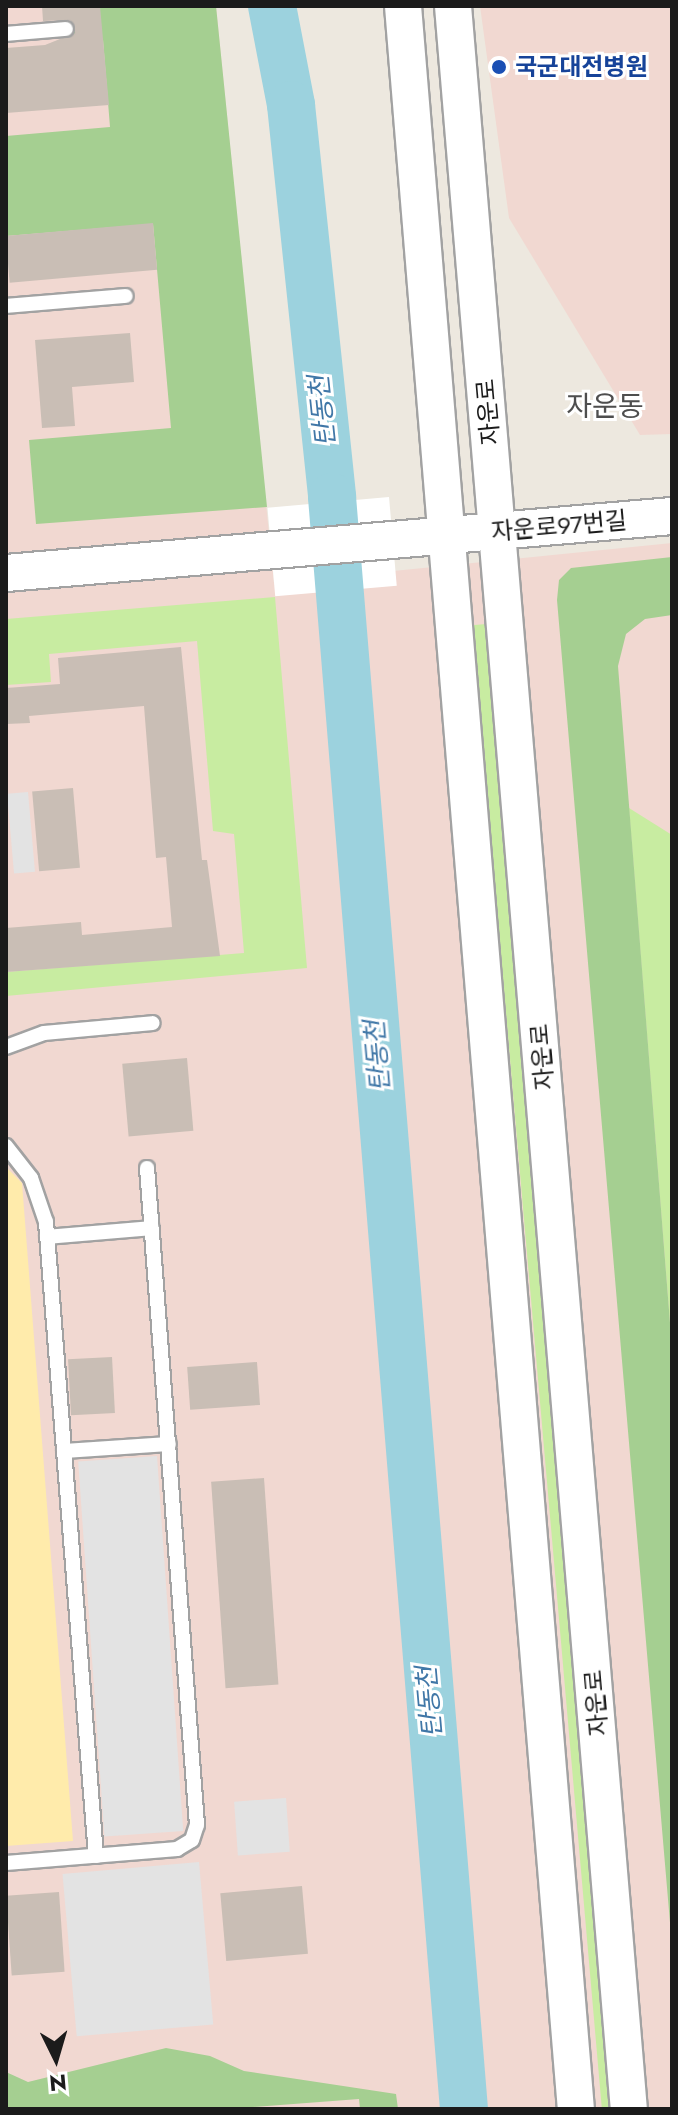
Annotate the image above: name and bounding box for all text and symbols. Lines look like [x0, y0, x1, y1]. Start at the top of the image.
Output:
place label: 국군대전병원 [515, 53, 647, 81]
marker: 국군대전병원 [490, 58, 508, 76]
water label: 탄동천 [304, 374, 342, 448]
street label: 자운로 [471, 378, 505, 446]
district label: 자운동 [566, 390, 644, 424]
street label: 자운로97번길 [490, 506, 628, 546]
water label: 탄동천 [359, 1019, 397, 1093]
street label: 자운로 [525, 1023, 559, 1091]
water label: 탄동천 [411, 1665, 449, 1739]
street label: 자운로 [579, 1669, 613, 1737]
north arrow [16, 2019, 96, 2099]
text: N [48, 2066, 68, 2100]

